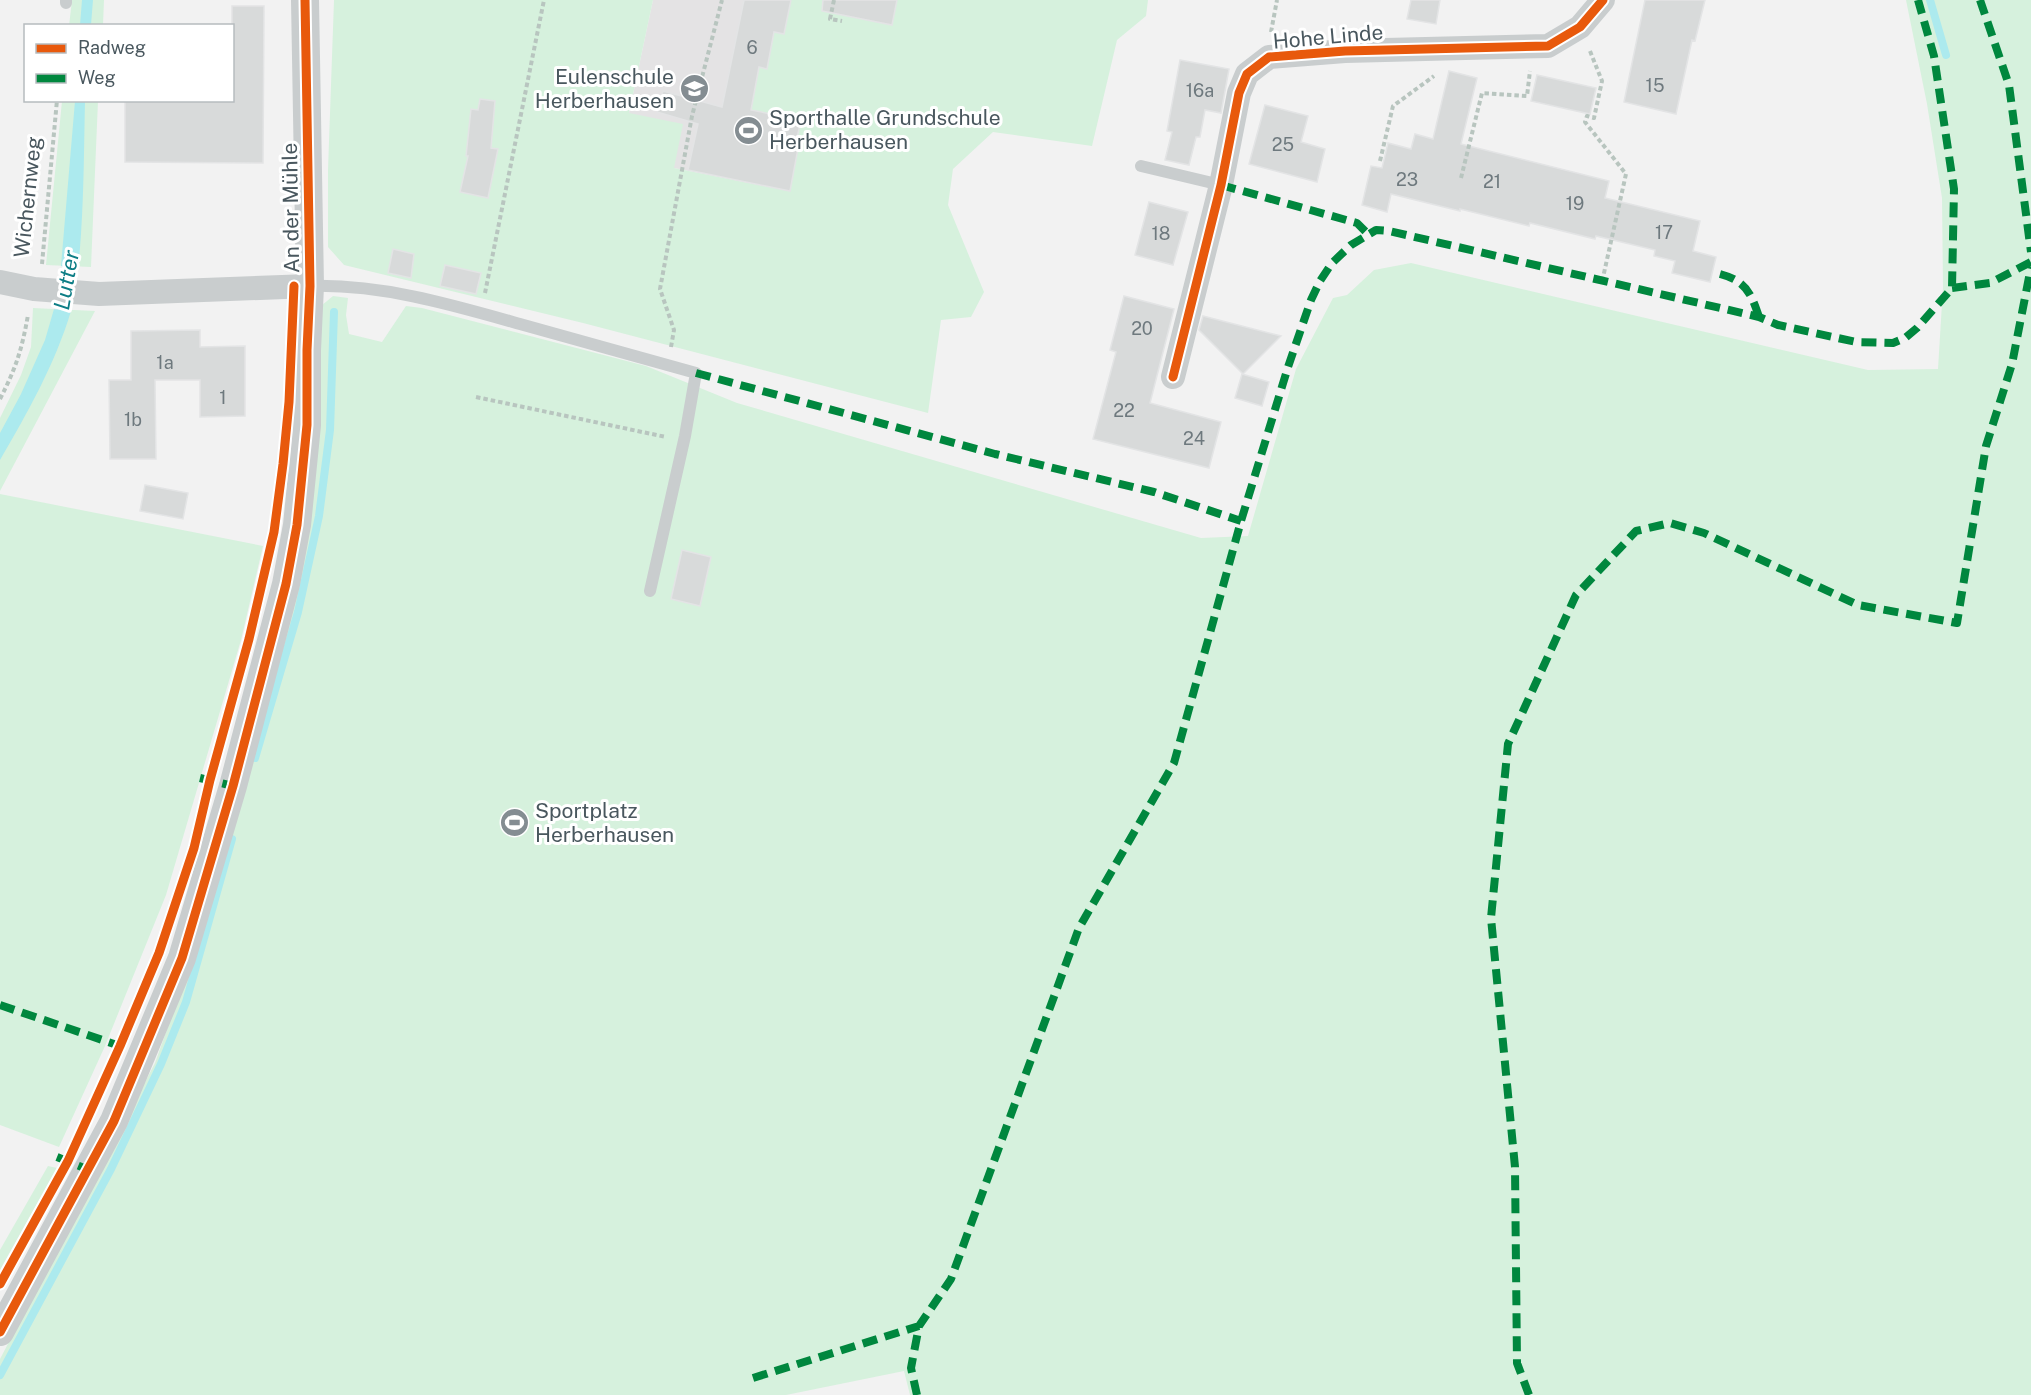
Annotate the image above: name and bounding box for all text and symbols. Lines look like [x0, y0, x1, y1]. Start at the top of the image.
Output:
street label: Hohe Linde [1272, 19, 1384, 54]
legend [24, 24, 234, 102]
text: Radweg [78, 37, 146, 58]
house number: 6 [746, 37, 758, 58]
place label: Eulenschule Herberhausen [535, 64, 674, 113]
text: Weg [78, 67, 116, 88]
school or university icon: Eulenschule Herberhausen [679, 73, 711, 105]
house number: 15 [1646, 75, 1664, 96]
house number: 16a [1186, 80, 1214, 101]
place label: Sporthalle Grundschule Herberhausen [769, 105, 1001, 154]
sports icon: Sporthalle Grundschule Herberhausen [732, 114, 764, 146]
house number: 25 [1272, 134, 1294, 155]
street label: Wichernweg [9, 135, 46, 259]
street label: An der Mühle [277, 143, 304, 273]
house number: 23 [1396, 169, 1418, 190]
house number: 21 [1483, 171, 1501, 192]
house number: 19 [1566, 193, 1584, 214]
house number: 17 [1655, 222, 1673, 243]
house number: 18 [1152, 223, 1170, 244]
water label: Lutter [48, 247, 84, 312]
house number: 20 [1131, 318, 1153, 339]
house number: 1a [156, 352, 174, 373]
house number: 1 [219, 387, 227, 408]
house number: 22 [1113, 400, 1135, 421]
house number: 1b [124, 409, 142, 430]
house number: 24 [1183, 428, 1205, 449]
place label: Sportplatz Herberhausen [535, 798, 674, 847]
sports icon: Sportplatz Herberhausen [498, 807, 530, 839]

